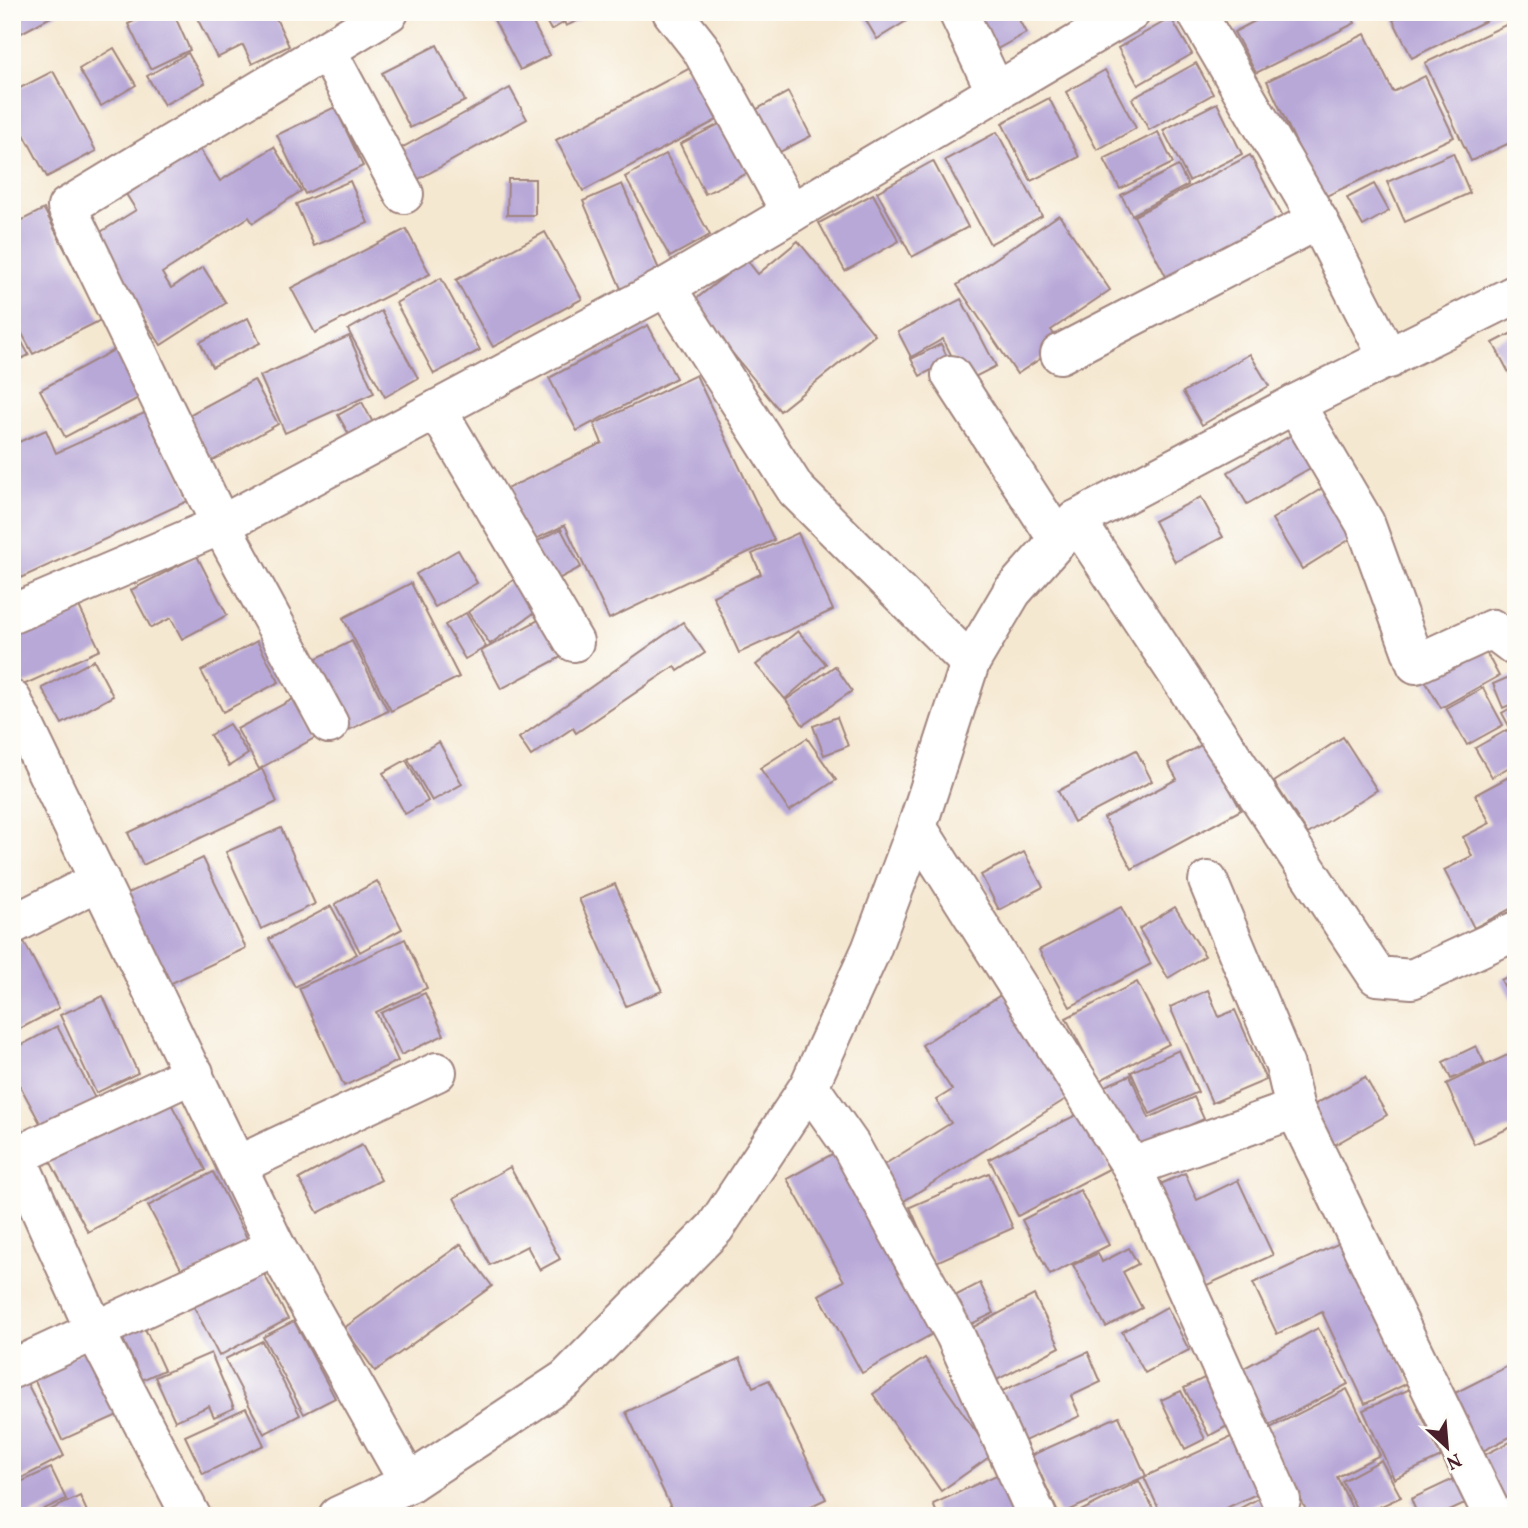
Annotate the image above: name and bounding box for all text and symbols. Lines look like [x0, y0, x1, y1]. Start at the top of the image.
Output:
north arrow [1412, 1412, 1482, 1482]
text: N [1441, 1446, 1465, 1475]

